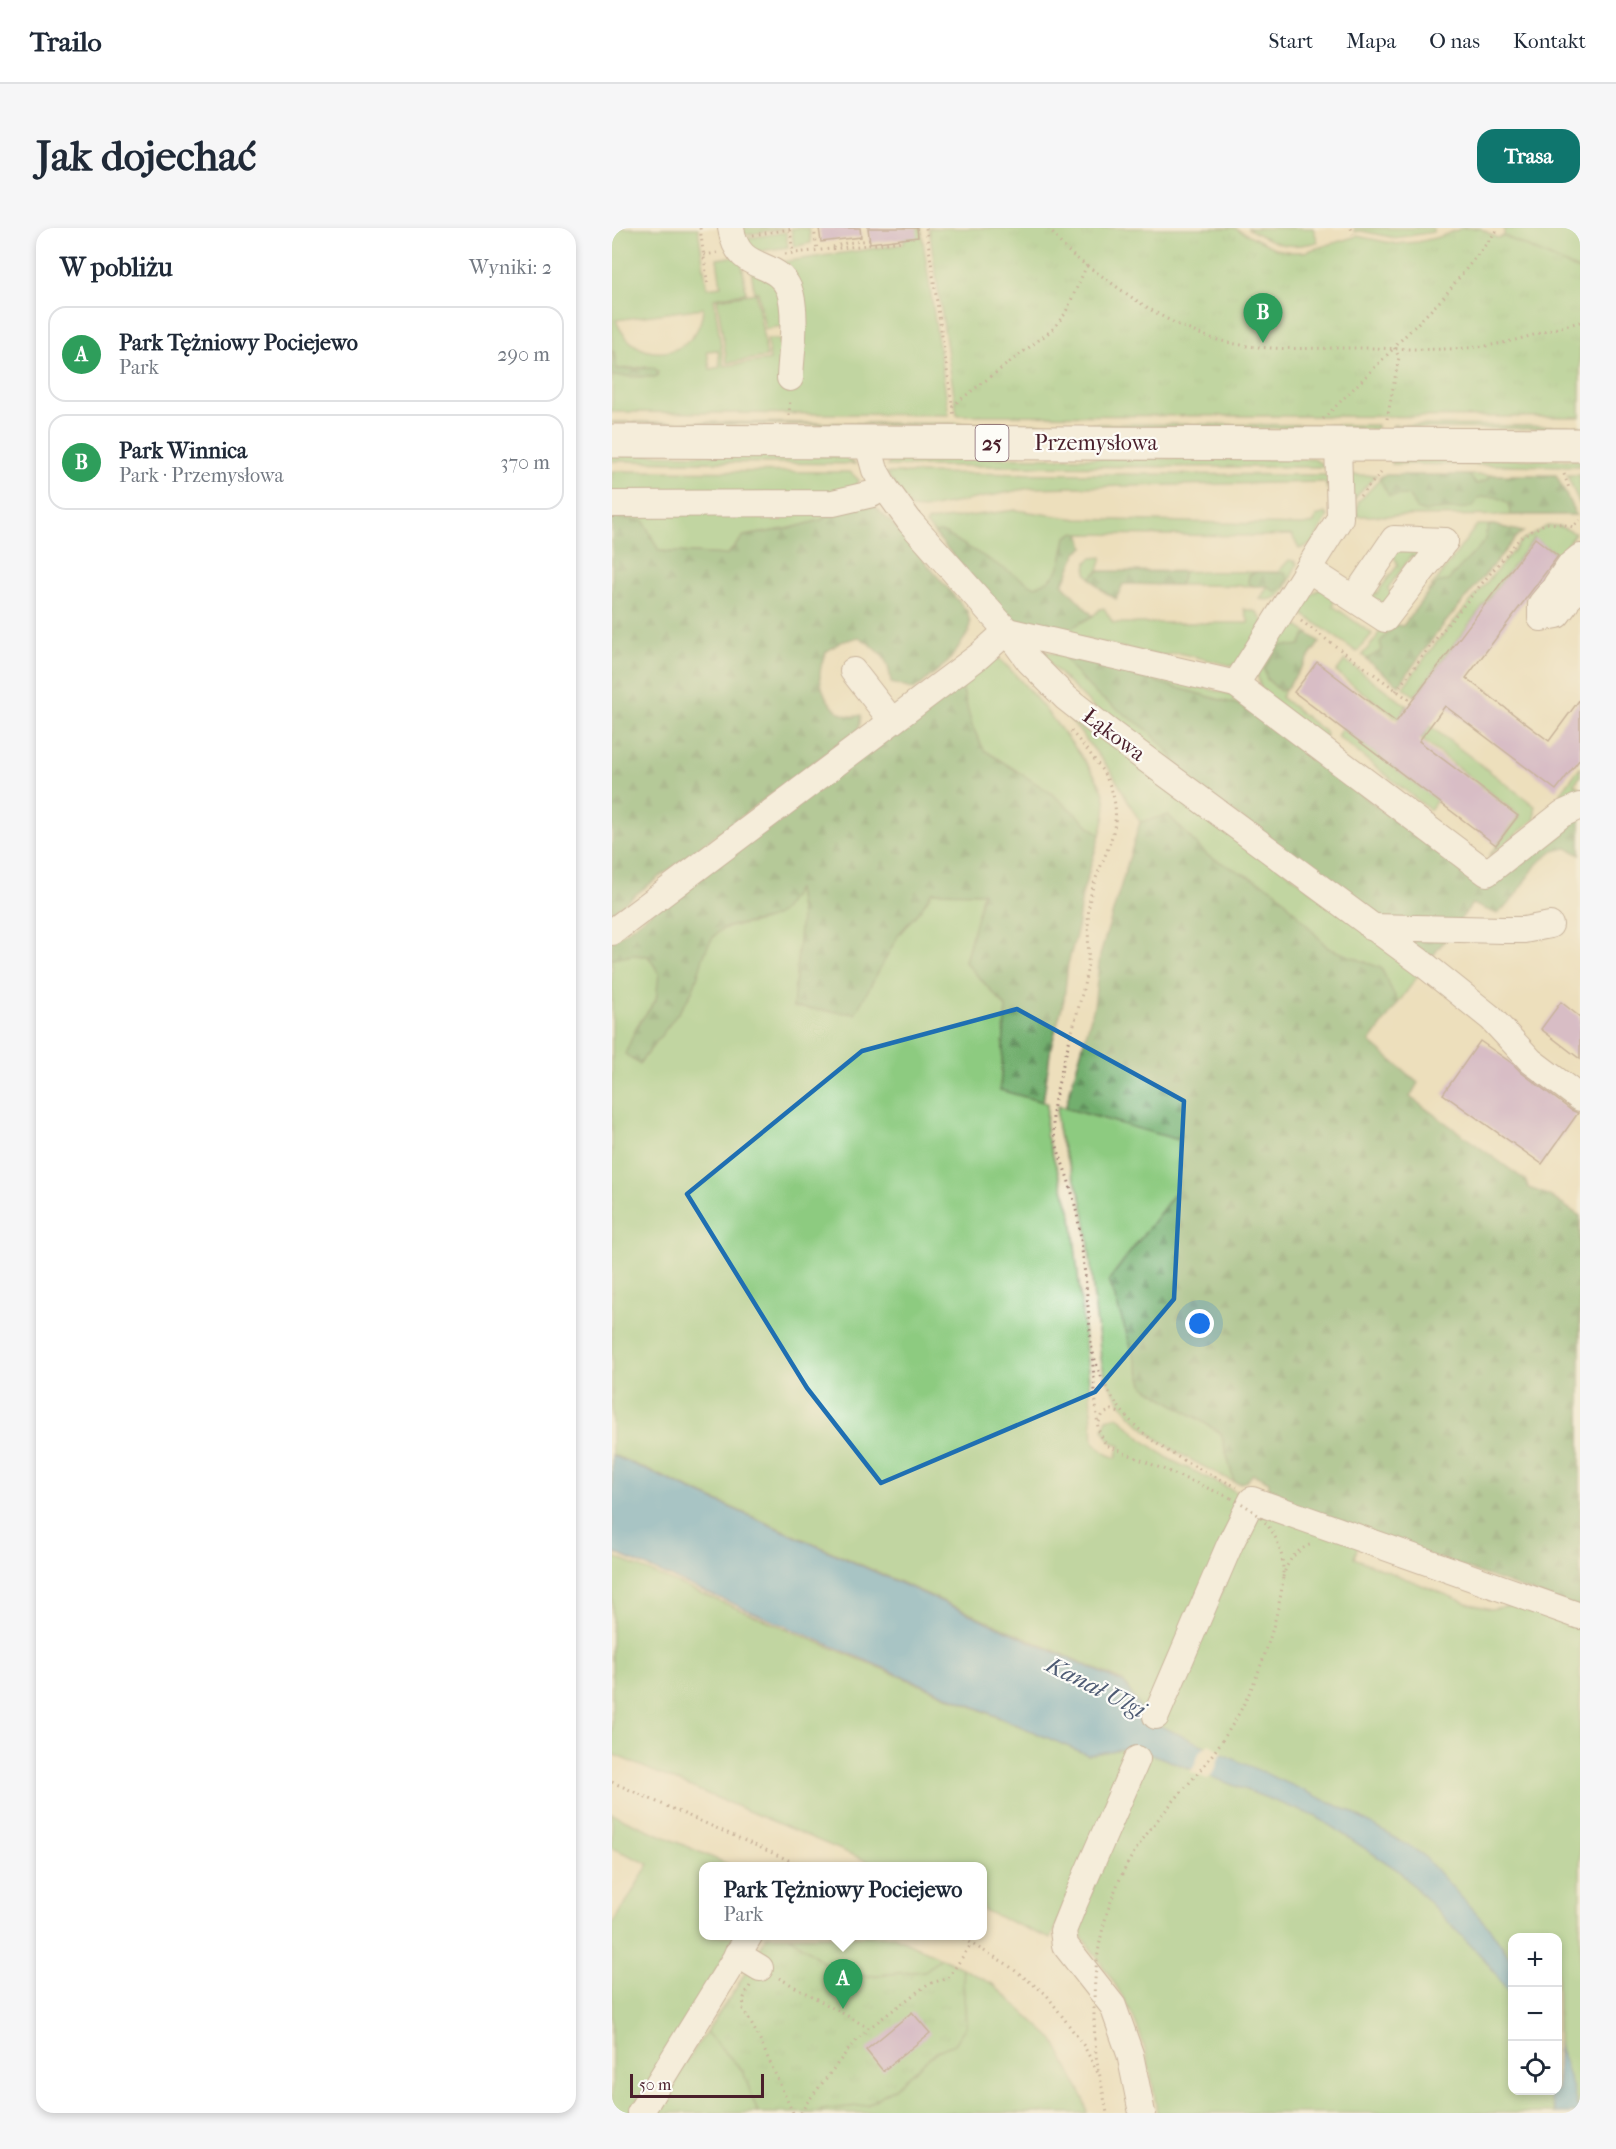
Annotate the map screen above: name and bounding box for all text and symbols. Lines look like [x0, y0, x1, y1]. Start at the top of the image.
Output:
text: Trailo [30, 25, 102, 58]
text: Start [1269, 29, 1313, 53]
text: Mapa [1346, 29, 1396, 53]
text: O nas [1429, 29, 1480, 53]
text: Kontakt [1513, 29, 1586, 53]
button: Trasa [1477, 129, 1580, 183]
text: Jak dojechać [36, 132, 256, 181]
text: W pobliżu [60, 252, 173, 283]
text: Wyniki: 2 [469, 256, 552, 279]
pin: B [1244, 294, 1282, 343]
text: Park Tężniowy Pociejewo [119, 330, 358, 356]
text: A [75, 343, 88, 366]
text: 290 m [497, 343, 550, 366]
text: Park [119, 356, 159, 379]
road number: 25 [976, 425, 1009, 461]
street label: Przemysłowa [1034, 430, 1159, 456]
text: Park Winnica [119, 438, 247, 464]
text: B [75, 451, 88, 474]
text: 370 m [500, 451, 550, 474]
text: Park · Przemysłowa [119, 464, 284, 487]
street label: Łąkowa [1078, 703, 1151, 767]
your location [1185, 1309, 1214, 1338]
water label: Kanał Ulgi [1040, 1649, 1152, 1725]
popup [699, 1862, 987, 1940]
text: Park Tężniowy Pociejewo [724, 1877, 962, 1903]
text: Park [724, 1903, 763, 1926]
map controls [1508, 1933, 1562, 2095]
button: + [1508, 1933, 1562, 1987]
pin: A [824, 1960, 862, 2009]
button: − [1508, 1987, 1562, 2041]
button: locate [1508, 2041, 1562, 2095]
scale bar [630, 2071, 764, 2098]
text: 50 m [639, 2075, 671, 2094]

